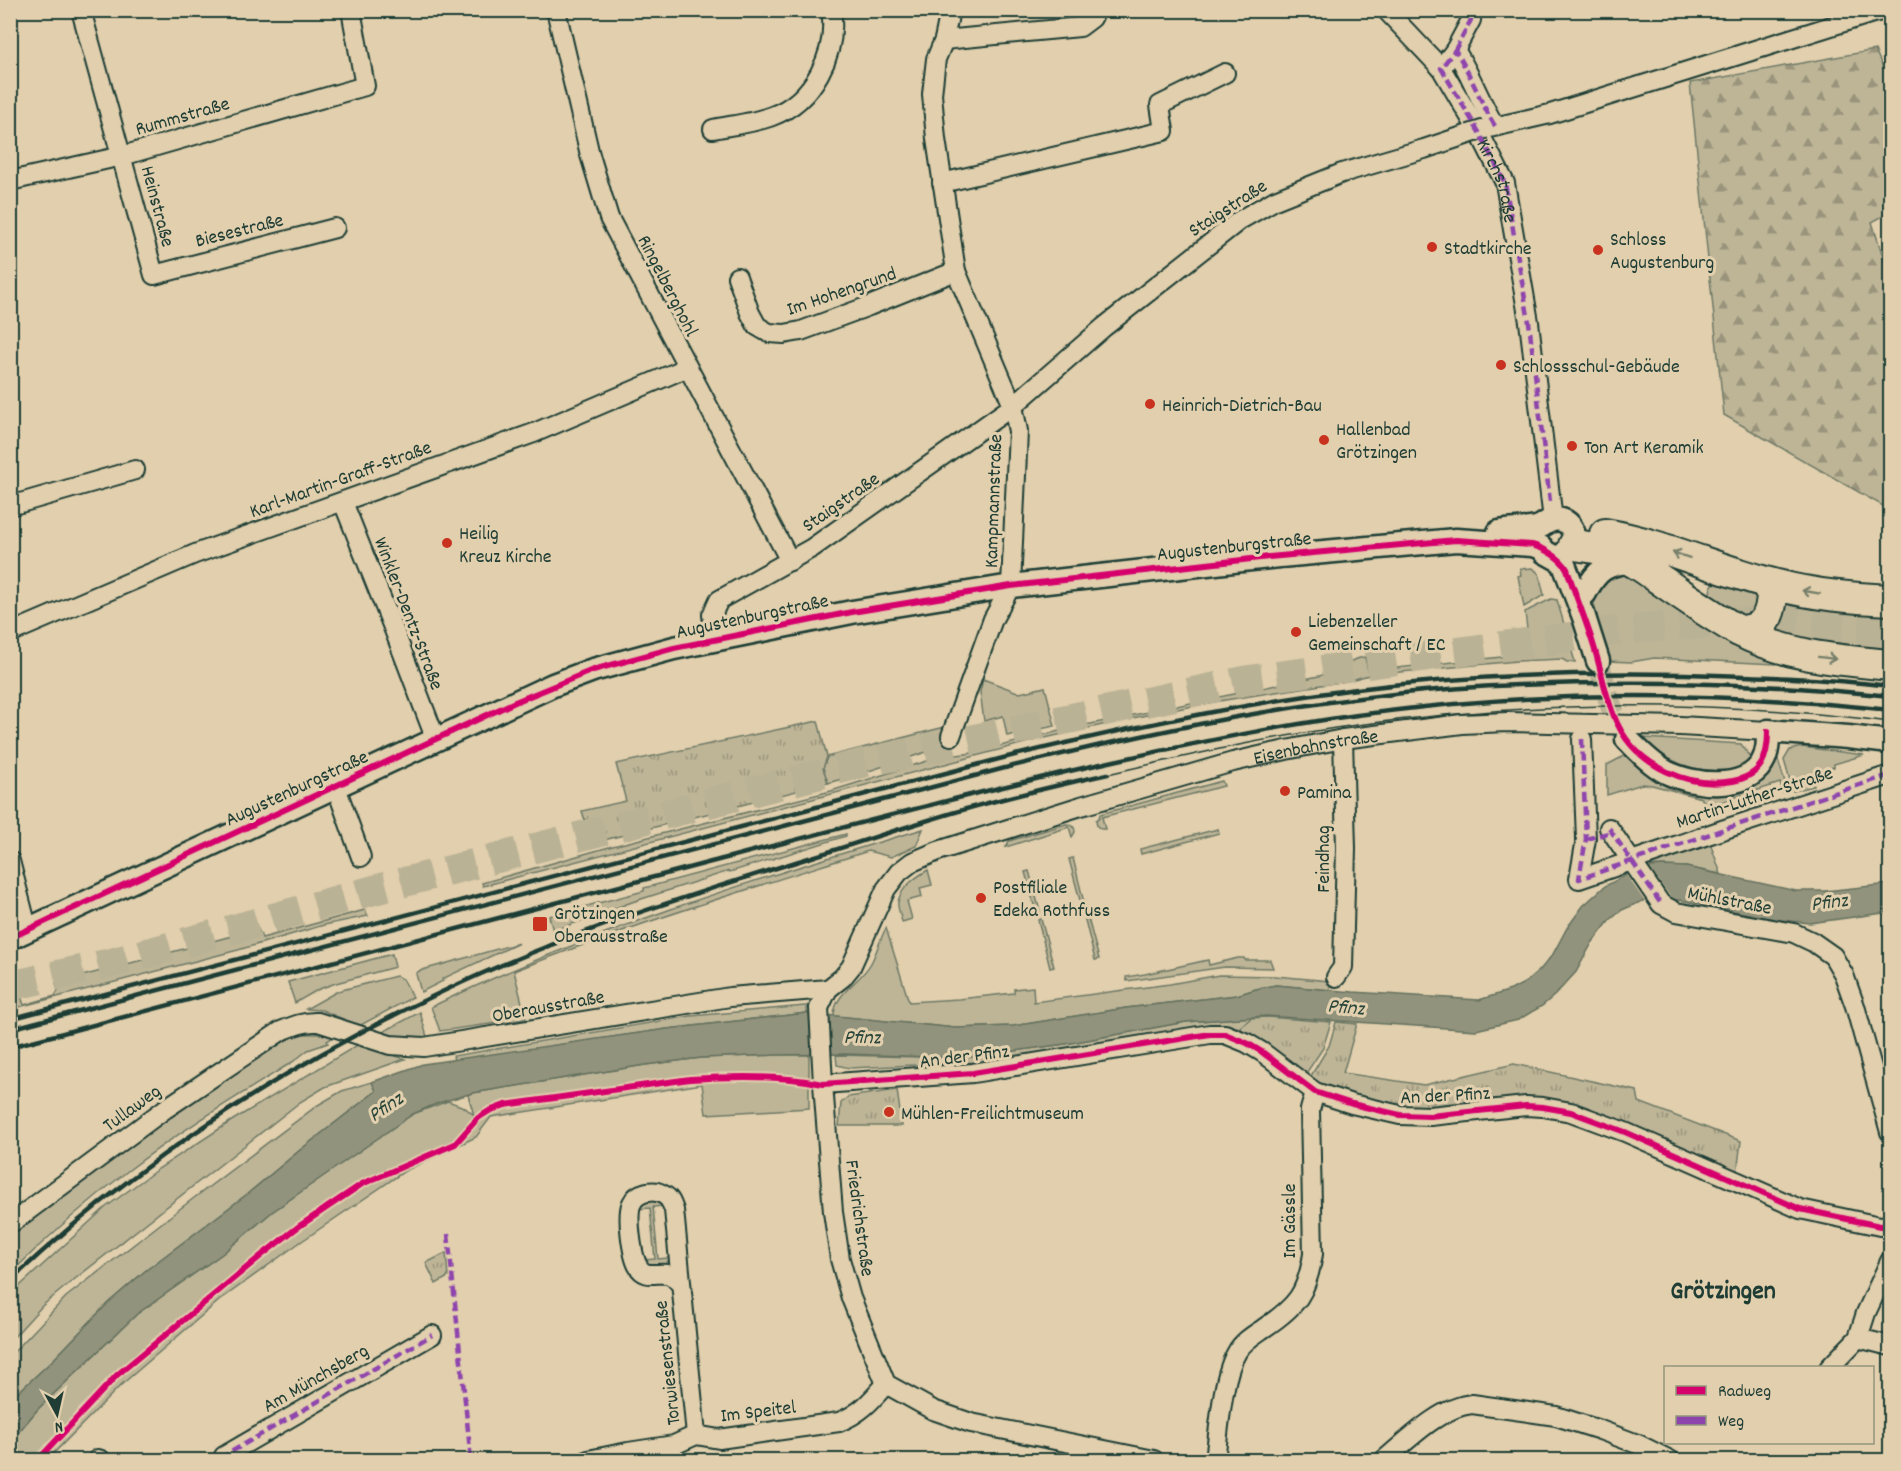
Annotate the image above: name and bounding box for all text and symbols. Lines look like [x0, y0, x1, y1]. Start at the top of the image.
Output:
street label: Rummstraße [132, 91, 233, 145]
street label: Kirchstraße [1468, 135, 1523, 225]
street label: Heinstraße [132, 163, 180, 251]
street label: Staigstraße [1184, 173, 1274, 245]
street label: Biesestraße [193, 207, 287, 256]
place label: Schloss Augustenburg [1610, 227, 1714, 278]
street label: Ringelberghohl [629, 231, 704, 342]
place label: Stadtkirche [1444, 236, 1532, 264]
marker: Stadtkirche [1425, 240, 1439, 254]
marker: Schloss Augustenburg [1591, 243, 1605, 257]
street label: Im Hohengrund [783, 261, 901, 325]
place label: Schlossschul-Gebäude [1513, 354, 1680, 382]
marker: Schlossschul-Gebäude [1494, 358, 1508, 372]
place label: Heinrich-Dietrich-Bau [1162, 393, 1322, 421]
marker: Heinrich-Dietrich-Bau [1143, 397, 1157, 411]
place label: Hallenbad Grötzingen [1336, 417, 1417, 468]
street label: Kampmannstraße [979, 433, 1011, 569]
marker: Hallenbad Grötzingen [1317, 433, 1331, 447]
street label: Karl-Martin-Graff-Straße [246, 435, 436, 527]
place label: Ton Art Keramik [1584, 435, 1704, 463]
marker: Ton Art Keramik [1565, 439, 1579, 453]
street label: Staigstraße [797, 466, 886, 540]
place label: Heilig Kreuz Kirche [459, 521, 552, 572]
street label: Augustenburgstraße [1156, 526, 1313, 570]
street label: Winkler-Dentz-Straße [365, 533, 449, 695]
marker: Heilig Kreuz Kirche [440, 536, 454, 550]
one-way arrow [1672, 549, 1691, 560]
one-way arrow [1802, 586, 1822, 597]
street label: Augustenburgstraße [674, 588, 832, 648]
place label: Liebenzeller Gemeinschaft / EC [1308, 609, 1446, 660]
marker: Liebenzeller Gemeinschaft / EC [1289, 625, 1303, 639]
one-way arrow [1817, 653, 1837, 664]
street label: Eisenbahnstraße [1251, 724, 1380, 774]
street label: Augustenburgstraße [221, 744, 374, 835]
street label: Martin-Luther-Straße [1673, 760, 1837, 837]
place label: Pamina [1297, 780, 1352, 808]
marker: Pamina [1278, 784, 1292, 798]
street label: Feindhag [1311, 825, 1339, 893]
place label: Postfiliale Edeka Rothfuss [993, 875, 1110, 926]
street label: Mühlstraße [1685, 880, 1774, 924]
water label: Pfinz [1809, 887, 1851, 921]
marker: Postfiliale Edeka Rothfuss [974, 891, 988, 905]
place label: Grötzingen Oberausstraße [554, 901, 668, 952]
marker: Grötzingen Oberausstraße [531, 915, 549, 933]
street label: Oberausstraße [490, 984, 607, 1032]
water label: Pfinz [1326, 992, 1366, 1026]
water label: Pfinz [843, 1024, 882, 1054]
street label: An der Pfinz [918, 1039, 1011, 1077]
street label: Tullaweg [98, 1079, 168, 1140]
street label: An der Pfinz [1399, 1081, 1491, 1113]
water label: Pfinz [363, 1085, 411, 1131]
place label: Mühlen-Freilichtmuseum [901, 1101, 1084, 1129]
marker: Mühlen-Freilichtmuseum [882, 1105, 896, 1119]
street label: Friedrichstraße [836, 1158, 880, 1279]
street label: Im Gässle [1277, 1183, 1305, 1259]
district label: Grötzingen [1670, 1274, 1776, 1311]
street label: Torwiesenstraße [648, 1299, 689, 1426]
street label: Am Münchsberg [258, 1338, 375, 1421]
legend [1664, 1366, 1874, 1444]
text: Radweg [1718, 1380, 1771, 1405]
north arrow [27, 1384, 87, 1444]
street label: Im Speitel [719, 1394, 798, 1432]
text: Weg [1718, 1410, 1744, 1435]
text: N [53, 1414, 64, 1438]

